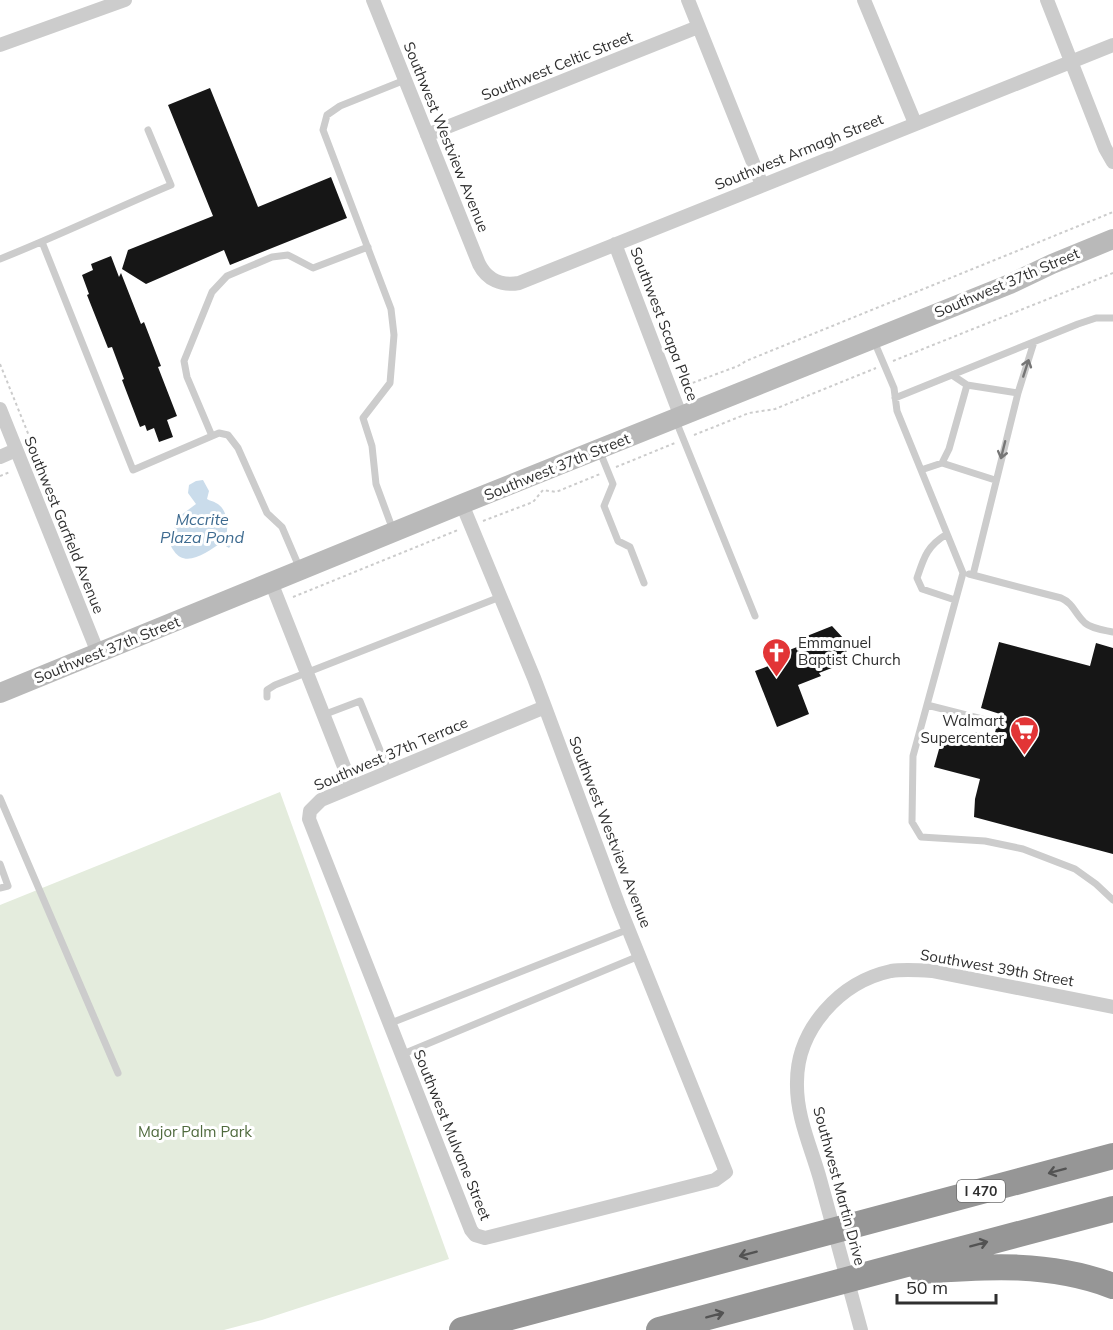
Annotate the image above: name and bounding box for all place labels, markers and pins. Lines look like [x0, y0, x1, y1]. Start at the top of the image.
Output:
place label: Emmanuel Baptist Church [798, 633, 901, 669]
church icon: Emmanuel Baptist Church [761, 636, 793, 678]
place label: Walmart Supercenter [920, 711, 1005, 747]
supermarket icon: Walmart Supercenter [1009, 714, 1041, 756]

